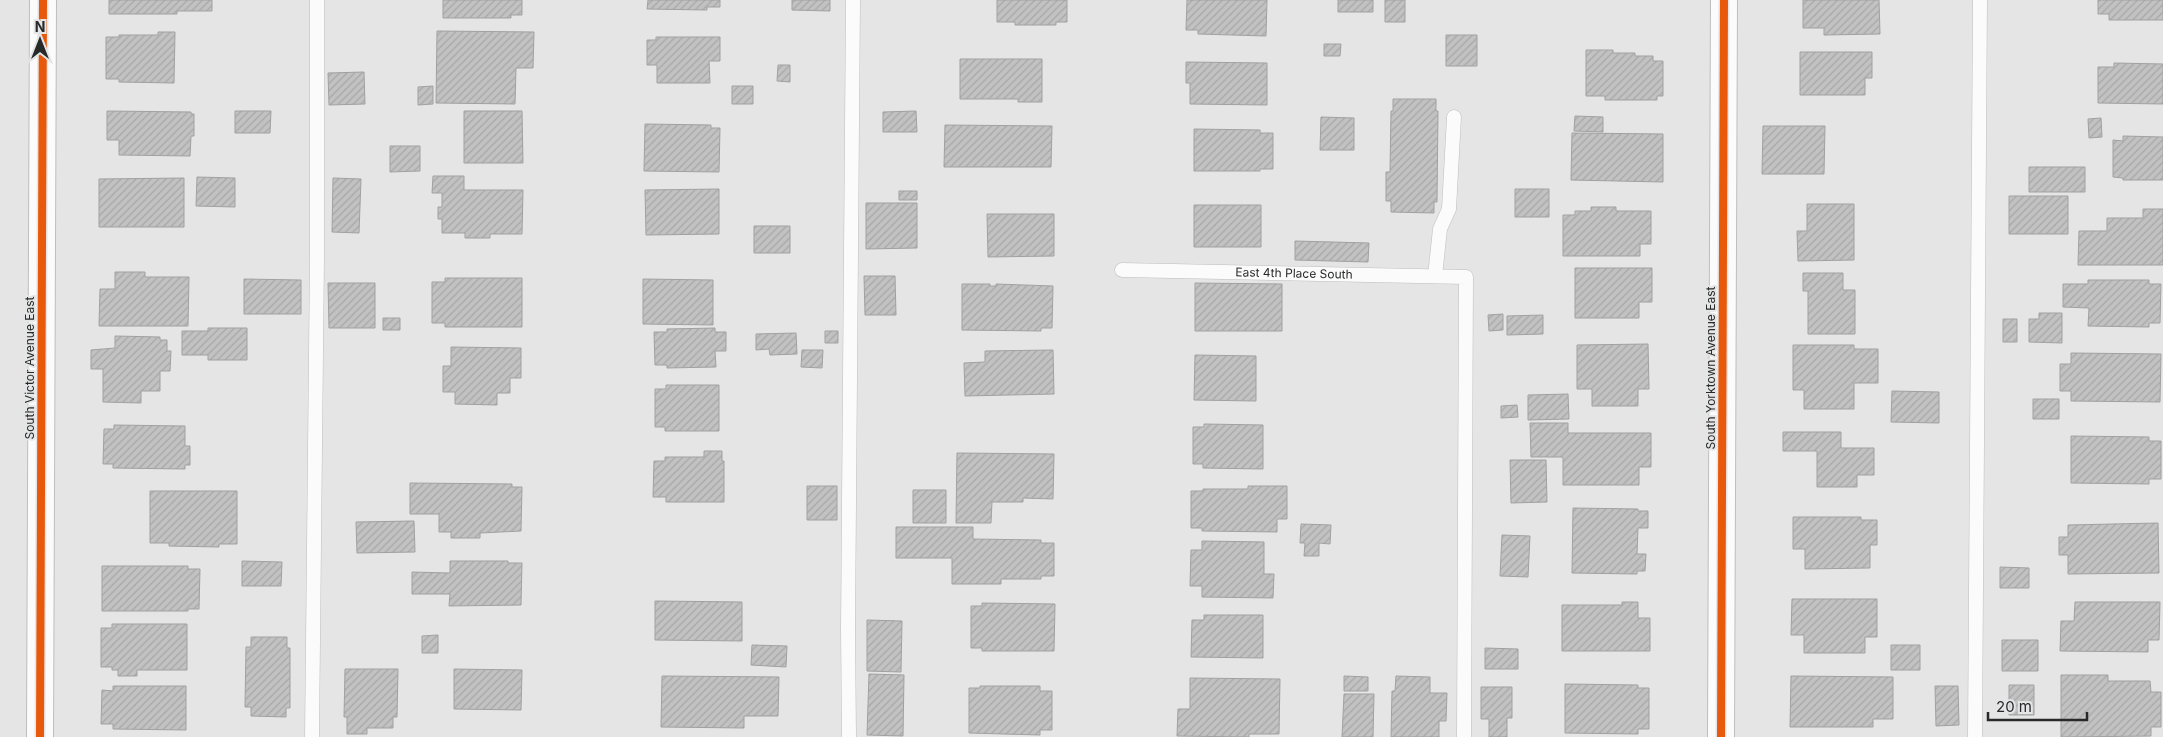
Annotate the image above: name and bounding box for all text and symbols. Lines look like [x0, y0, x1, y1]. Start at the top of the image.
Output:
north arrow [15, 15, 65, 65]
text: N [35, 18, 45, 35]
street label: East 4th Place South [1235, 264, 1353, 282]
street label: South Yorktown Avenue East [1703, 286, 1718, 449]
street label: South Victor Avenue East [22, 296, 37, 440]
scale bar [1988, 690, 2087, 722]
text: 20 m [1996, 697, 2032, 716]

